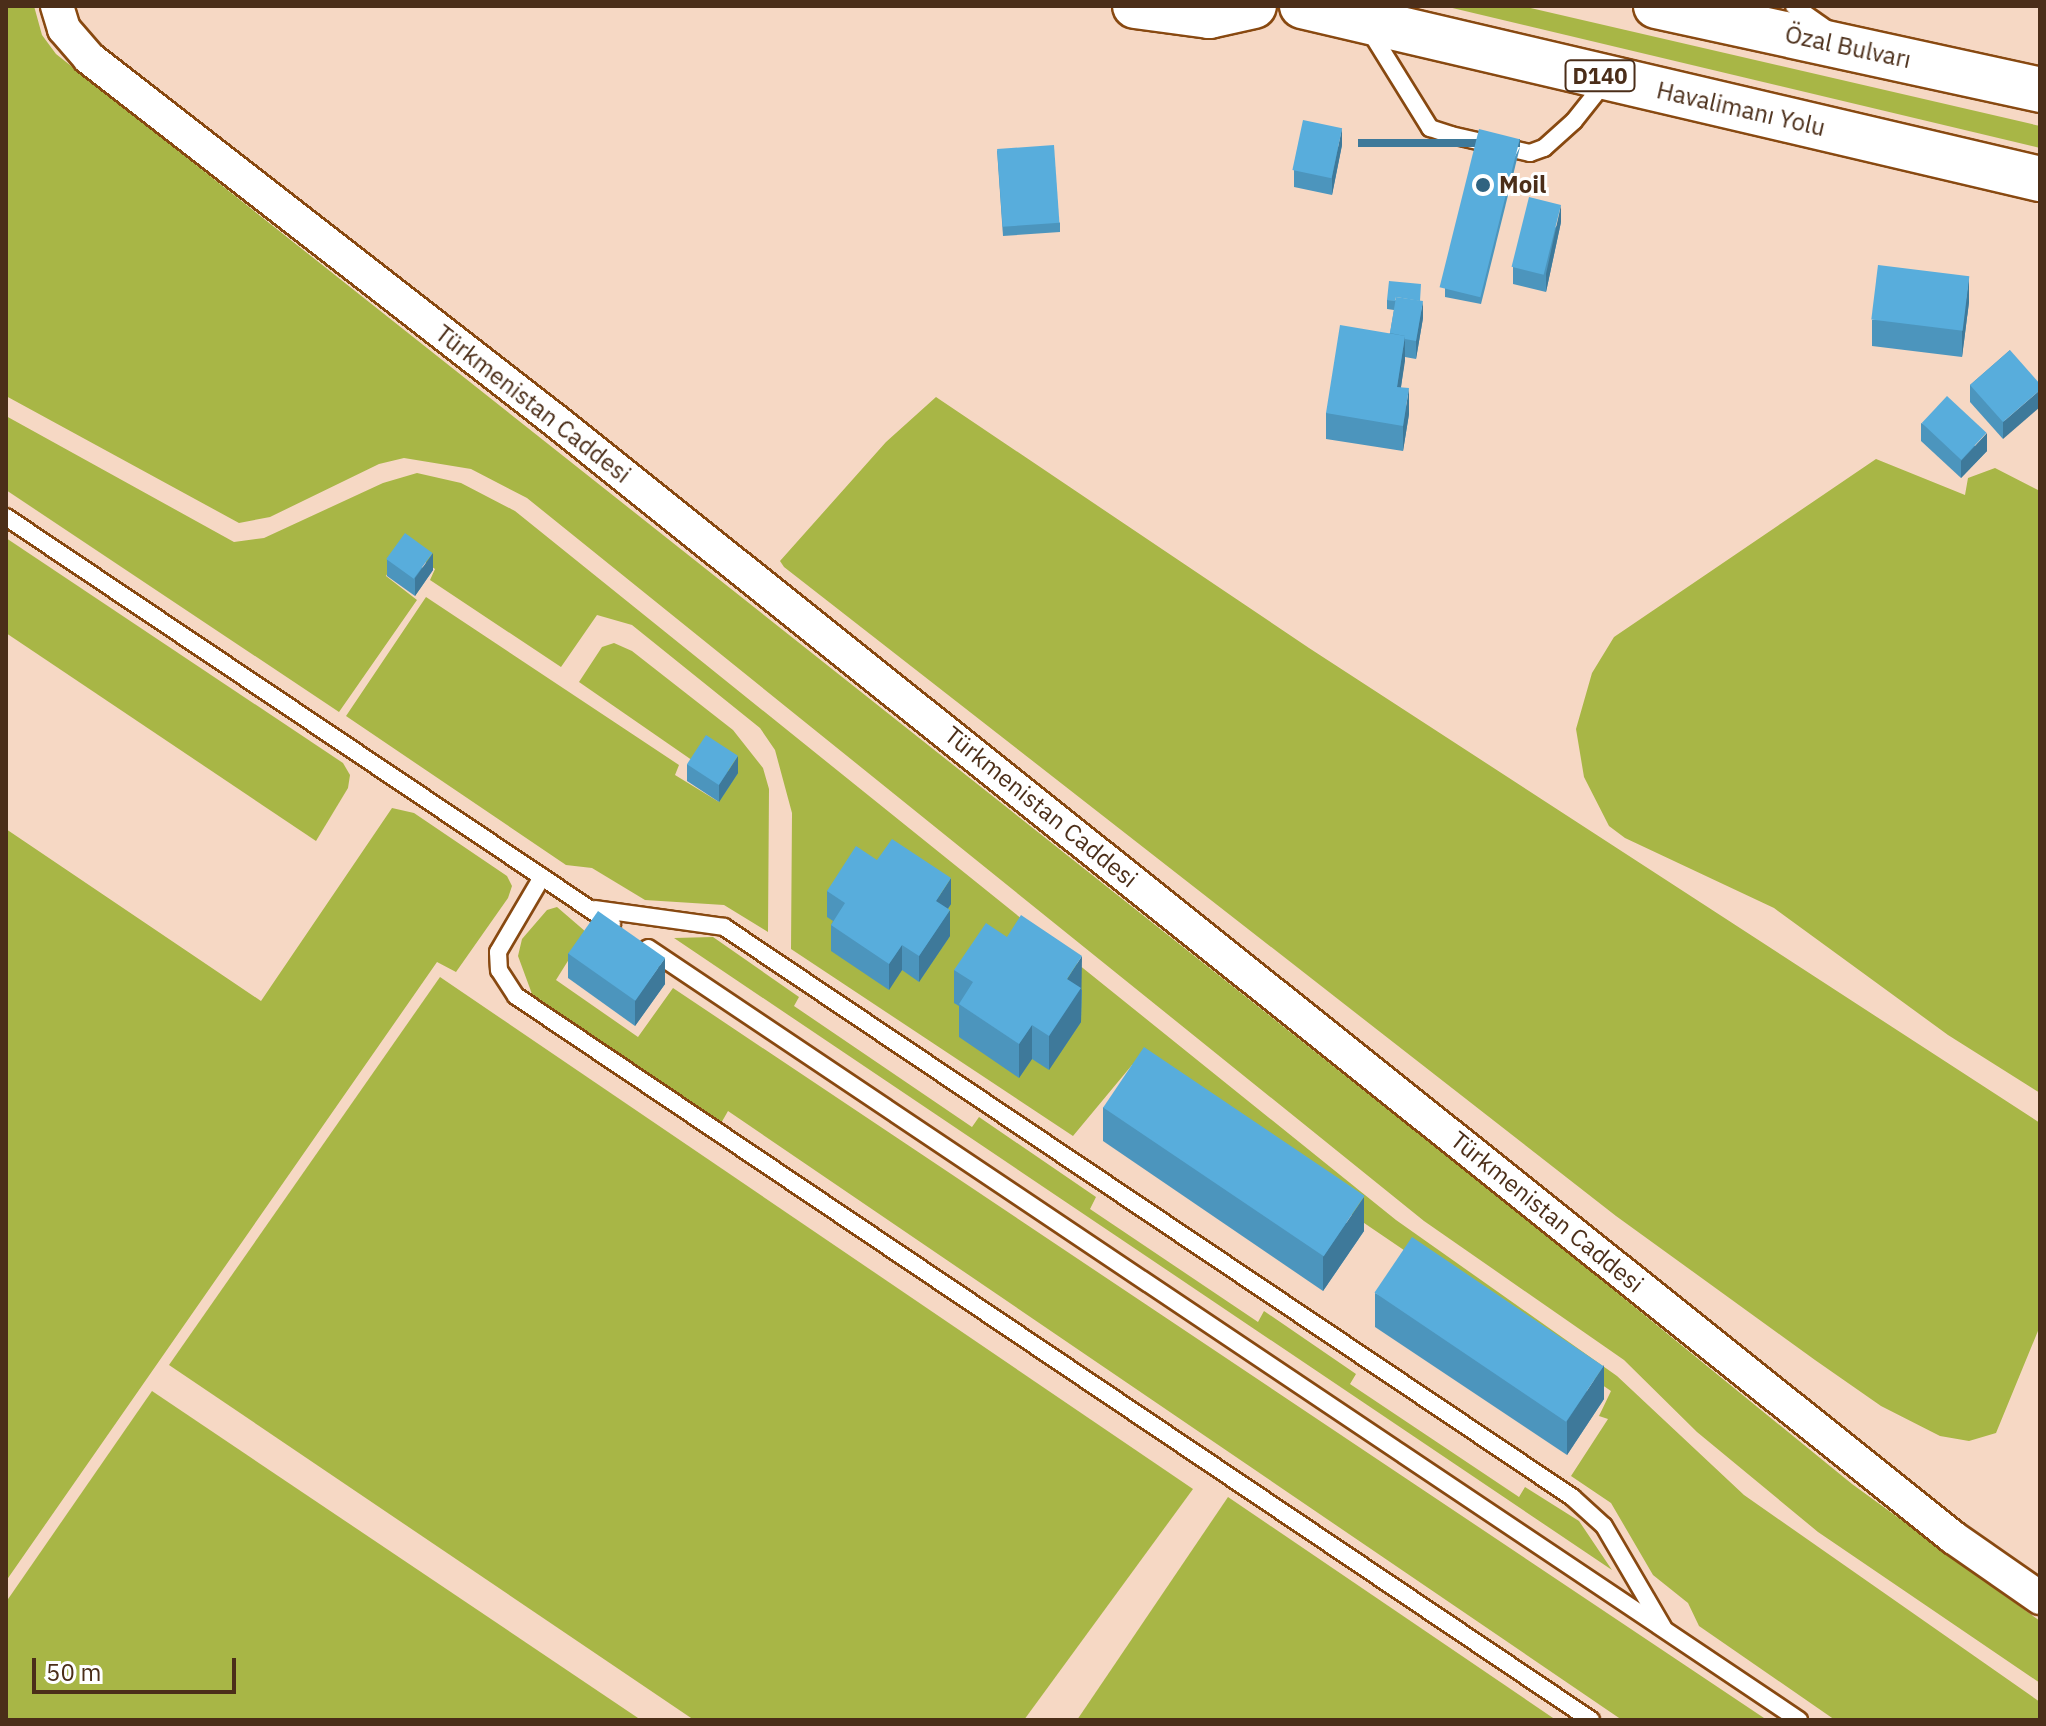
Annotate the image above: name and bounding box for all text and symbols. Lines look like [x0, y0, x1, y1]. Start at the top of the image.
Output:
street label: Özal Bulvarı [1782, 20, 1914, 74]
road number: D140 [1564, 58, 1636, 94]
street label: Havalimanı Yolu [1654, 76, 1828, 142]
place label: Moil [1499, 171, 1546, 199]
marker: Moil [1474, 176, 1492, 194]
street label: Türkmenistan Caddesi [430, 319, 636, 489]
street label: Türkmenistan Caddesi [939, 720, 1143, 894]
street label: Türkmenistan Caddesi [1445, 1125, 1649, 1299]
scale bar [36, 1642, 240, 1692]
text: 50 m [46, 1656, 101, 1688]

